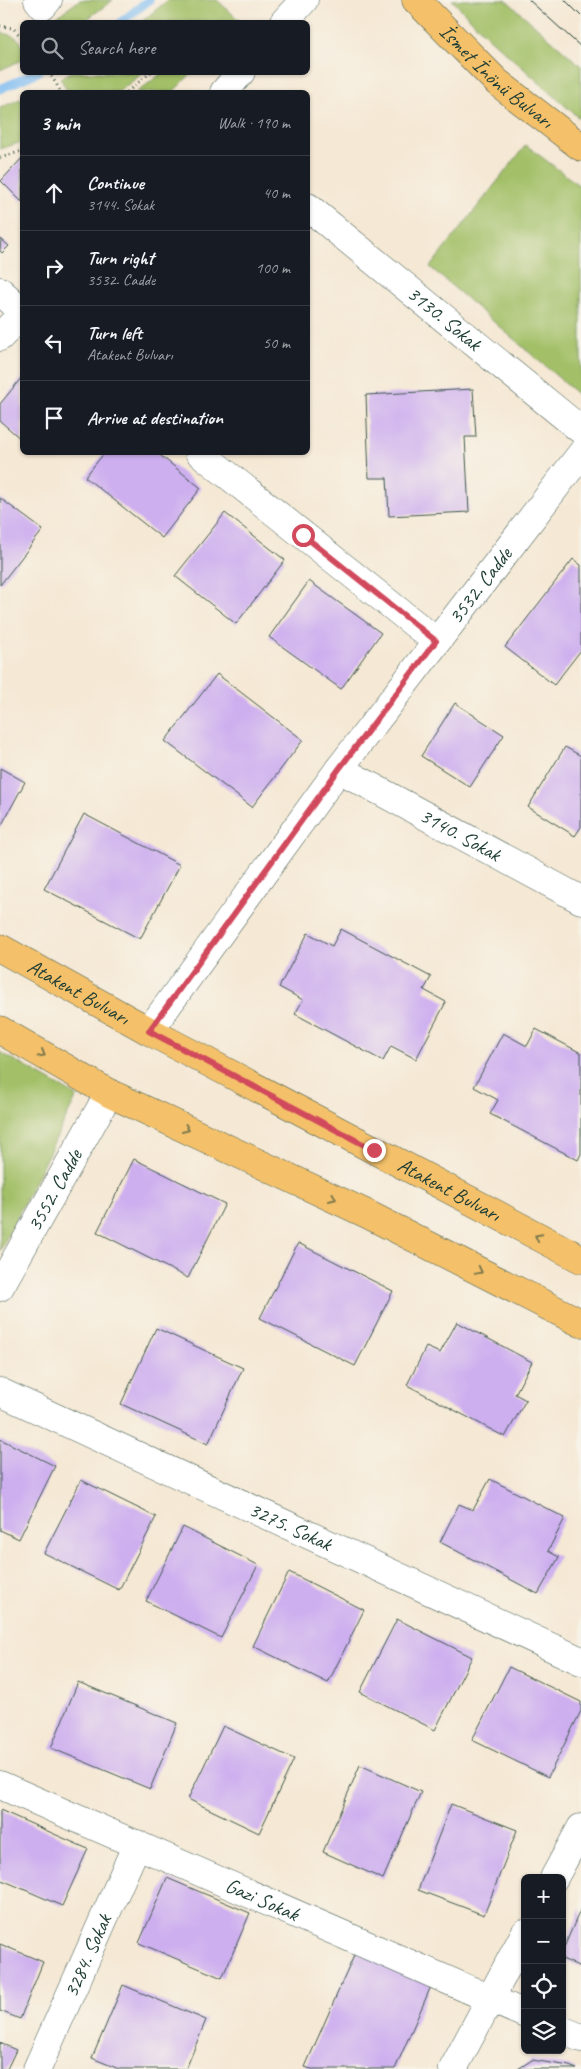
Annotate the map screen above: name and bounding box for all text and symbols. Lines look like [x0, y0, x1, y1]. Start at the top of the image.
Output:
street label: İsmet İnönü Bulvarı [434, 19, 559, 134]
search box [20, 20, 310, 75]
icon: search [38, 34, 66, 62]
text: Search here [78, 36, 155, 60]
text: 3 min [40, 110, 80, 136]
text: Walk · 190 m [218, 113, 290, 133]
text: Continue [87, 171, 144, 195]
icon: ahead [40, 179, 68, 207]
text: 40 m [263, 183, 290, 203]
text: 3144. Sokak [87, 195, 154, 215]
text: Turn right [87, 246, 154, 270]
icon: right [40, 254, 68, 282]
text: 100 m [256, 258, 290, 278]
text: 3532. Cadde [87, 270, 155, 290]
street label: 3130. Sokak [402, 280, 488, 357]
text: Turn left [87, 321, 142, 345]
icon: left [40, 329, 68, 357]
text: 50 m [263, 333, 290, 353]
text: Atakent Bulvarı [87, 345, 173, 365]
icon: arrive [40, 404, 68, 432]
text: Arrive at destination [87, 406, 223, 430]
route start [292, 524, 315, 547]
street label: 3532. Cadde [442, 541, 518, 629]
street label: 3140. Sokak [415, 802, 507, 868]
street label: Atakent Bulvarı [23, 953, 135, 1031]
one-way arrow [37, 1048, 46, 1058]
one-way arrow [181, 1123, 190, 1133]
route end [363, 1139, 386, 1162]
street label: 3552. Cadde [21, 1144, 88, 1236]
street label: Atakent Bulvarı [393, 1152, 506, 1228]
one-way arrow [328, 1192, 337, 1203]
one-way arrow [534, 1233, 543, 1243]
one-way arrow [473, 1265, 482, 1275]
street label: 3275. Sokak [245, 1496, 337, 1557]
street label: Gazi Sokak [222, 1872, 304, 1927]
map controls [521, 1874, 566, 2054]
button: + [521, 1874, 566, 1919]
street label: 3284. Sokak [58, 1909, 118, 2001]
button: − [521, 1919, 566, 1964]
button: locate [521, 1964, 566, 2009]
button: layers [521, 2009, 566, 2054]

